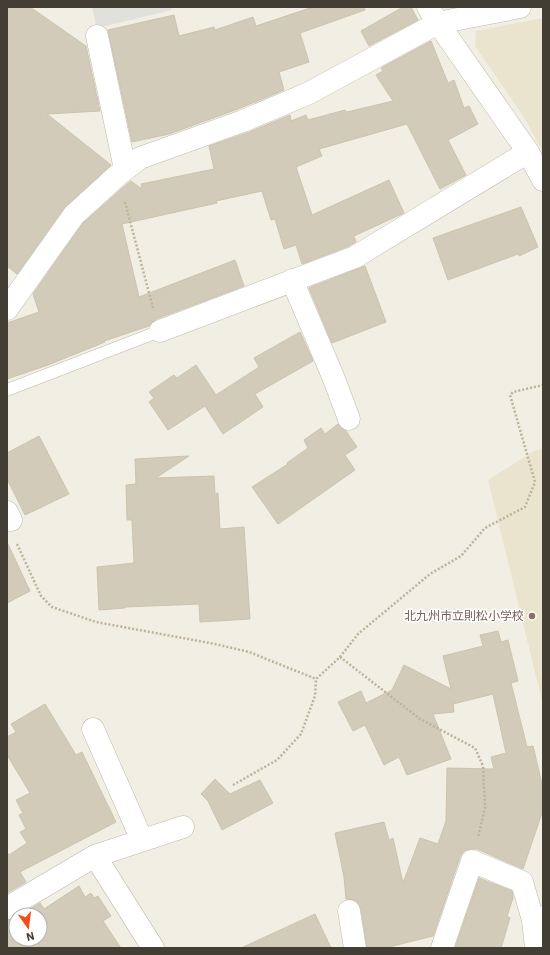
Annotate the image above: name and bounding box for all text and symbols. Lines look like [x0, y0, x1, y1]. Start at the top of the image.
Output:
place label: 北九州市立則松小学校 [404, 608, 524, 623]
marker: 北九州市立則松小学校 [527, 611, 537, 621]
north arrow [8, 907, 48, 947]
text: N [25, 929, 36, 944]

